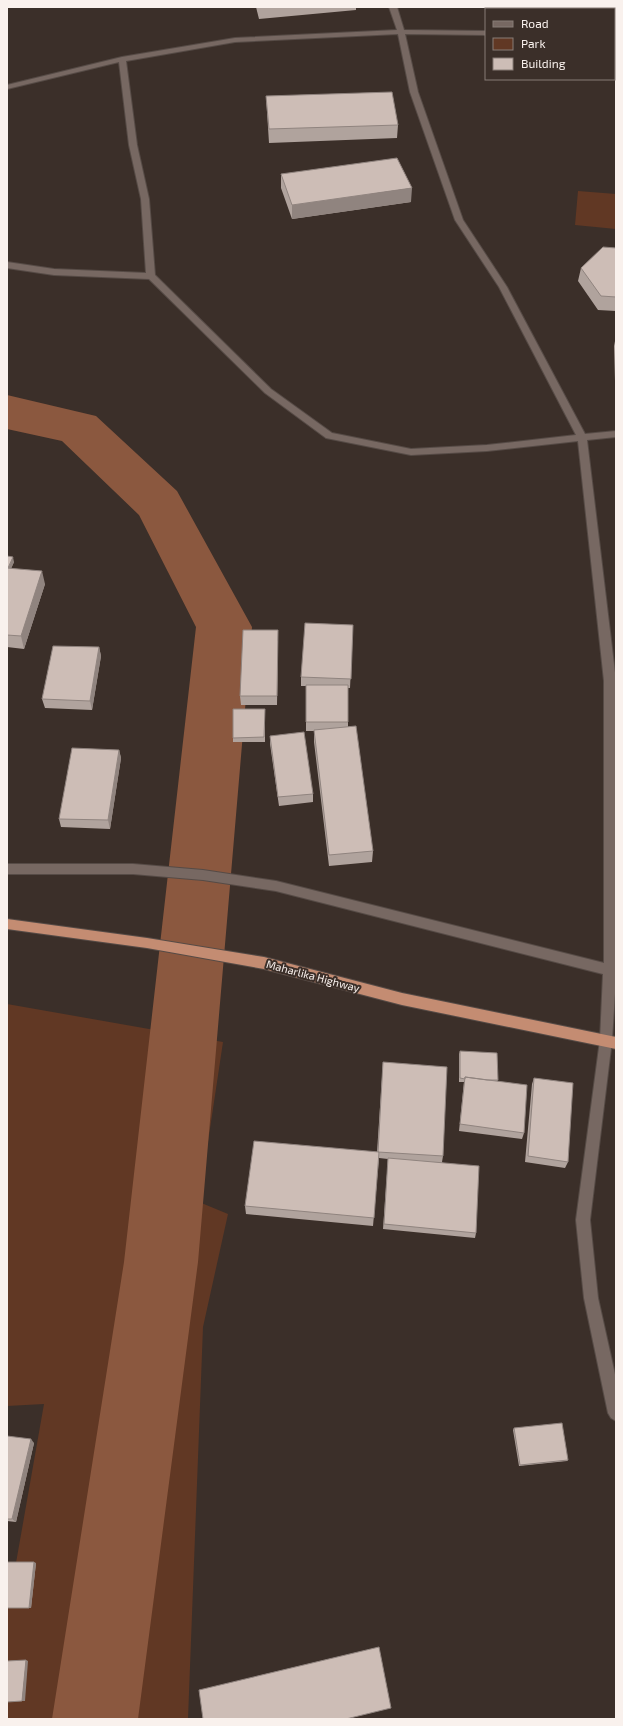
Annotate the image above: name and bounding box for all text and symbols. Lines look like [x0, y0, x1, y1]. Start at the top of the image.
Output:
legend [485, 8, 615, 80]
text: Road [521, 16, 549, 30]
text: Park [521, 36, 546, 50]
text: Building [521, 56, 566, 70]
street label: Maharlika Highway [265, 957, 361, 994]

